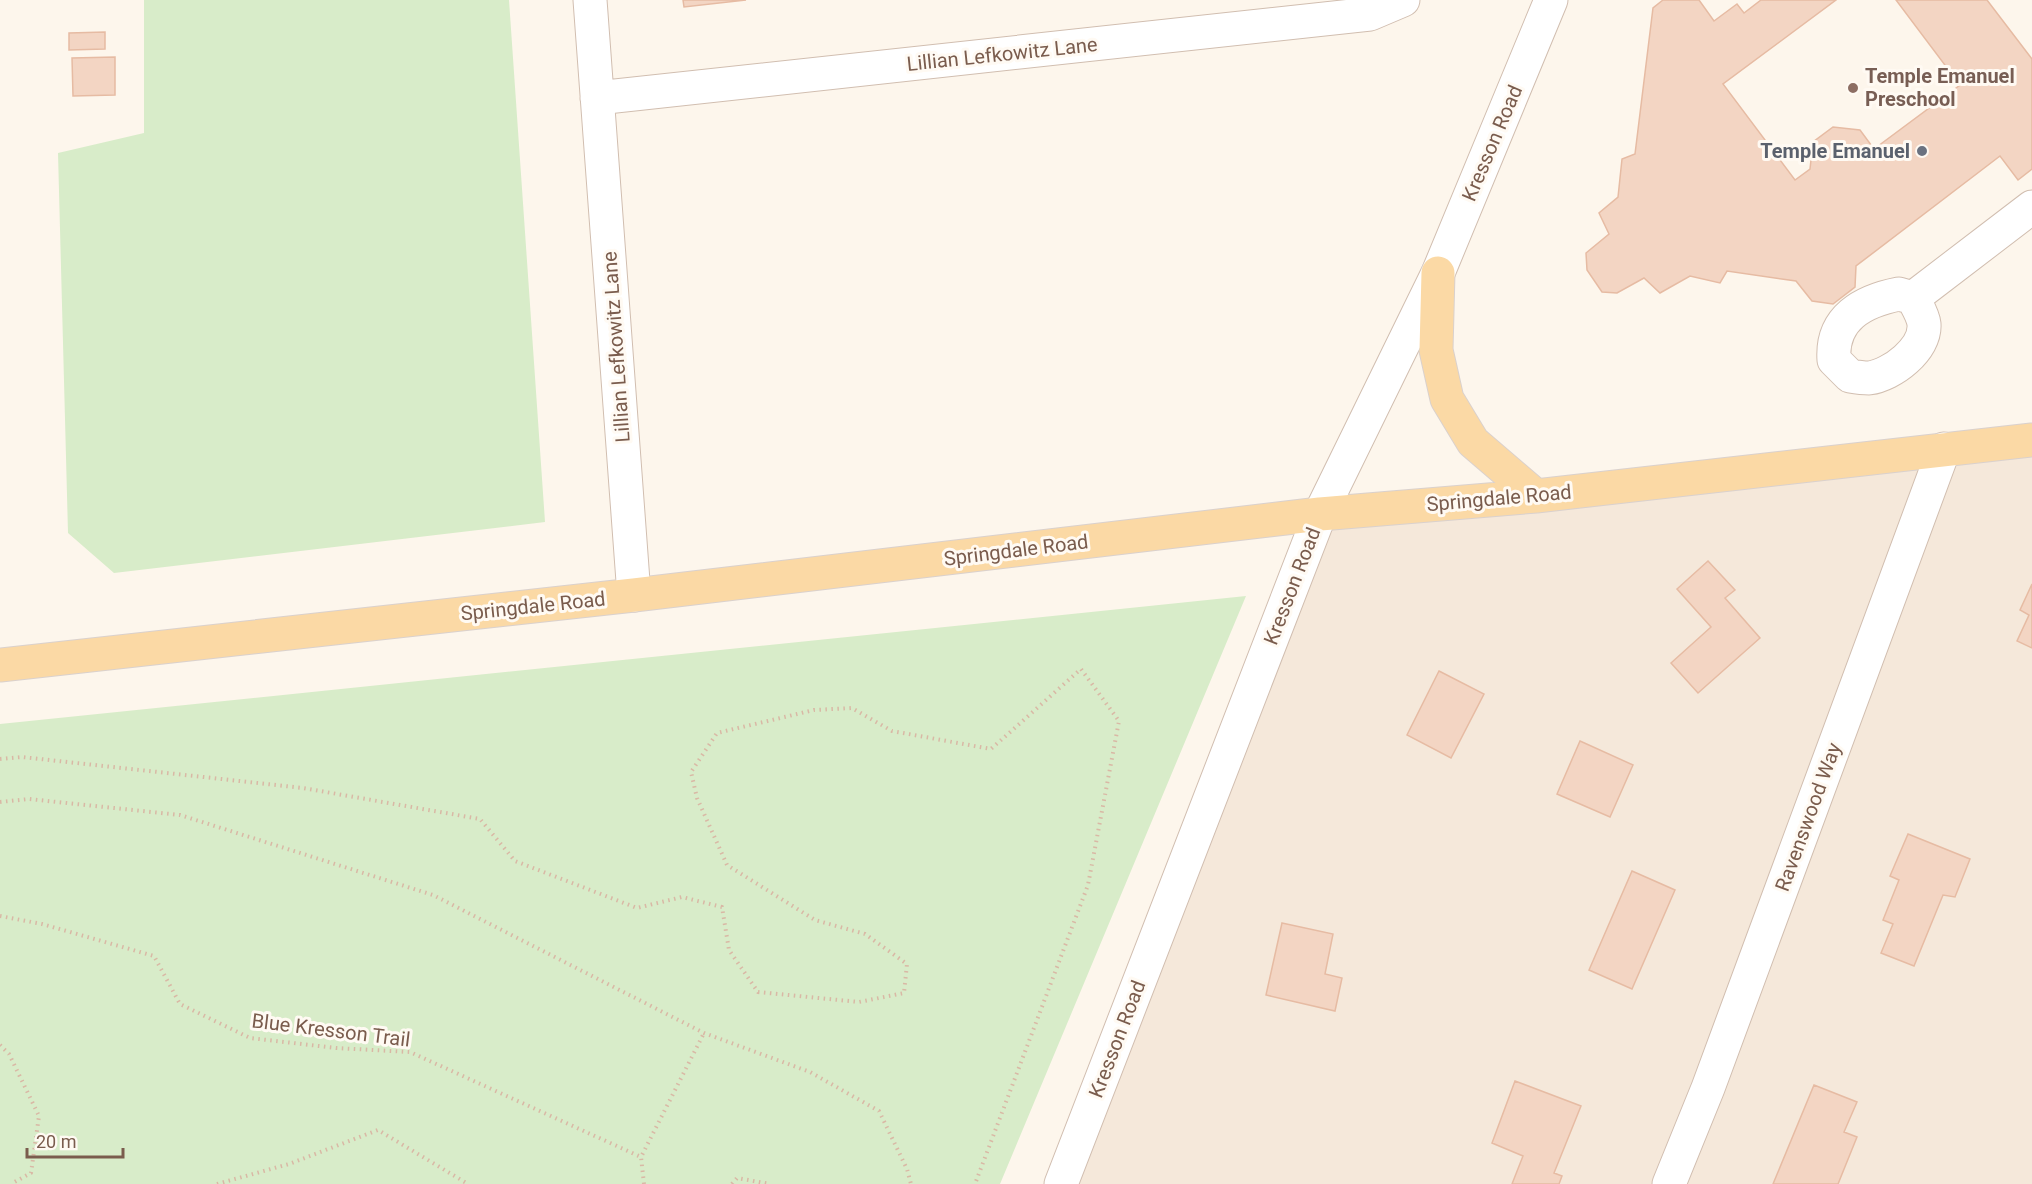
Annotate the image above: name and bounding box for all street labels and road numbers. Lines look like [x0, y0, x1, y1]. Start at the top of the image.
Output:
street label: Lillian Lefkowitz Lane [905, 32, 1099, 76]
street label: Kresson Road [1457, 81, 1527, 205]
street label: Lillian Lefkowitz Lane [597, 251, 635, 443]
street label: Springdale Road [1425, 480, 1573, 516]
street label: Kresson Road [1259, 524, 1325, 648]
street label: Springdale Road [942, 529, 1090, 571]
street label: Springdale Road [459, 586, 607, 626]
street label: Ravenswood Way [1770, 739, 1846, 895]
street label: Kresson Road [1084, 977, 1150, 1101]
street label: Blue Kresson Trail [250, 1008, 412, 1052]

